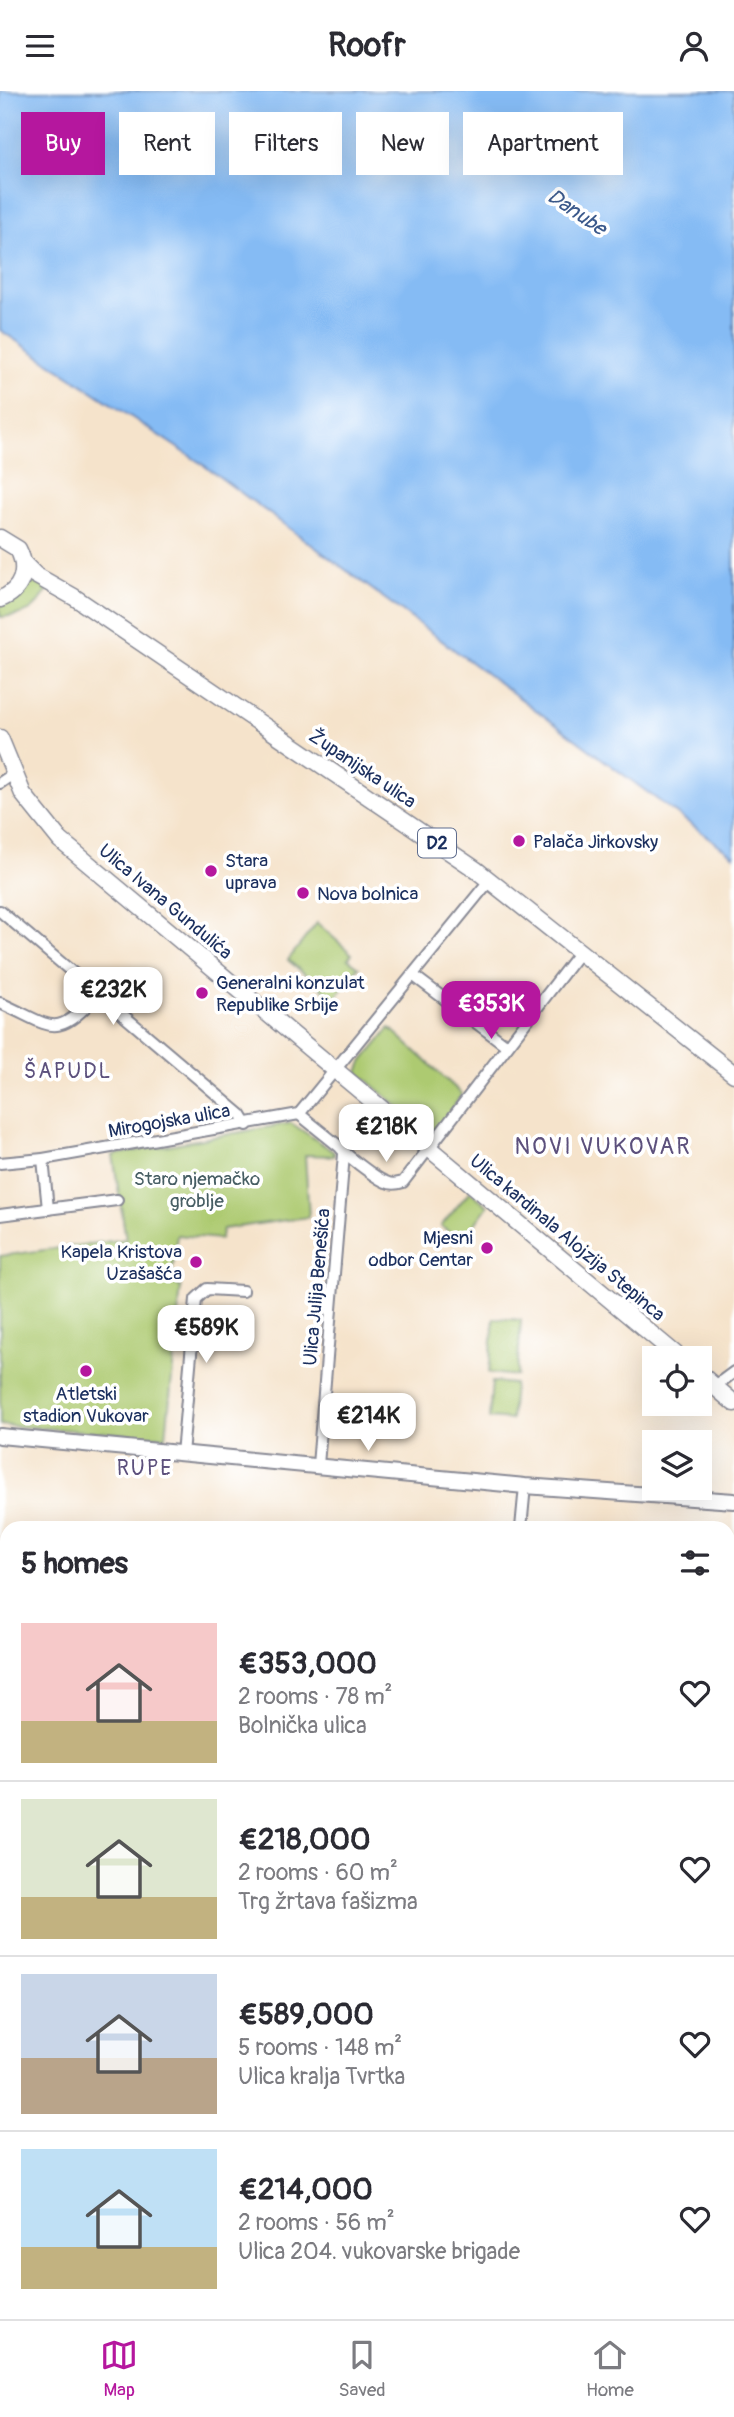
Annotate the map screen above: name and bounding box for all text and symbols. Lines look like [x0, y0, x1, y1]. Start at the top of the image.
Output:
text: Roofr [328, 26, 406, 66]
icon: menu [21, 27, 59, 65]
icon: person [675, 27, 713, 65]
chip: Buy [21, 112, 105, 175]
chip: Rent [119, 112, 215, 175]
chip: Filters [229, 112, 342, 175]
chip: New [356, 112, 449, 175]
chip: Apartment [463, 112, 623, 175]
water label: Danube [542, 183, 614, 243]
street label: Županijska ulica [304, 724, 421, 814]
road number: D2 [418, 829, 456, 857]
place label: Palača Jirkovsky [533, 830, 658, 854]
marker: Palača Jirkovsky [511, 833, 527, 849]
street label: Ulica Ivana Gundulića [94, 839, 237, 965]
place label: Stara uprava [225, 849, 277, 895]
marker: Stara uprava [203, 863, 219, 879]
place label: Nova bolnica [317, 882, 418, 906]
marker: Nova bolnica [295, 885, 311, 901]
pin: €232K [64, 967, 162, 1027]
place label: Generalni konzulat Republike Srbije [216, 971, 365, 1017]
text: €232K [80, 975, 146, 1004]
pin: €353K [442, 981, 540, 1041]
marker: Generalni konzulat Republike Srbije [194, 985, 210, 1001]
text: €353K [457, 989, 525, 1018]
district label: ŠAPUDL [24, 1057, 112, 1085]
street label: Mirogojska ulica [106, 1098, 232, 1143]
pin: €218K [337, 1105, 435, 1164]
text: €218K [355, 1112, 417, 1141]
district label: NOVI VUKOVAR [514, 1132, 692, 1161]
street label: Ulica kardinala Alojzija Stepinca [465, 1149, 670, 1327]
park label: Staro njemačko groblje [134, 1167, 260, 1213]
street label: Ulica Julija Benešića [298, 1207, 336, 1367]
place label: Mjesni odbor Centar [368, 1226, 473, 1272]
place label: Kapela Kristova Uzašašća [61, 1240, 182, 1286]
marker: Mjesni odbor Centar [479, 1240, 495, 1256]
marker: Kapela Kristova Uzašašća [188, 1254, 204, 1270]
pin: €589K [157, 1305, 255, 1365]
text: €589K [174, 1313, 238, 1342]
map controls [642, 1346, 712, 1500]
button: locate [642, 1346, 712, 1416]
marker: Atletski stadion Vukovar [78, 1363, 94, 1379]
place label: Atletski stadion Vukovar [23, 1382, 149, 1428]
pin: €214K [319, 1393, 417, 1453]
text: €214K [336, 1401, 400, 1430]
button: layers [642, 1430, 712, 1500]
district label: RUPE [117, 1455, 173, 1482]
icon: filters [676, 1544, 714, 1582]
text: 5 homes [21, 1545, 128, 1582]
text: €353,000 [238, 1645, 377, 1682]
icon: home [77, 1651, 161, 1735]
icon: heart [676, 1674, 714, 1712]
text: 2 rooms · 78 m² [238, 1682, 392, 1711]
text: Bolnička ulica [238, 1711, 367, 1740]
text: €218,000 [238, 1821, 371, 1858]
icon: home [77, 1827, 161, 1911]
icon: heart [676, 1850, 714, 1888]
text: 2 rooms · 60 m² [238, 1858, 398, 1887]
text: Trg žrtava fašizma [238, 1887, 418, 1916]
text: €589,000 [238, 1996, 374, 2033]
icon: home [77, 2002, 161, 2086]
icon: heart [676, 2025, 714, 2063]
text: 5 rooms · 148 m² [238, 2033, 402, 2062]
text: Ulica kralja Tvrtka [238, 2062, 405, 2091]
text: €214,000 [238, 2171, 373, 2208]
icon: home [77, 2177, 161, 2261]
icon: heart [676, 2200, 714, 2238]
text: 2 rooms · 56 m² [238, 2208, 395, 2237]
text: Ulica 204. vukovarske brigade [238, 2237, 520, 2266]
tab: Map [100, 2336, 138, 2402]
tab: Saved [338, 2336, 386, 2402]
tab: Home [586, 2336, 634, 2402]

